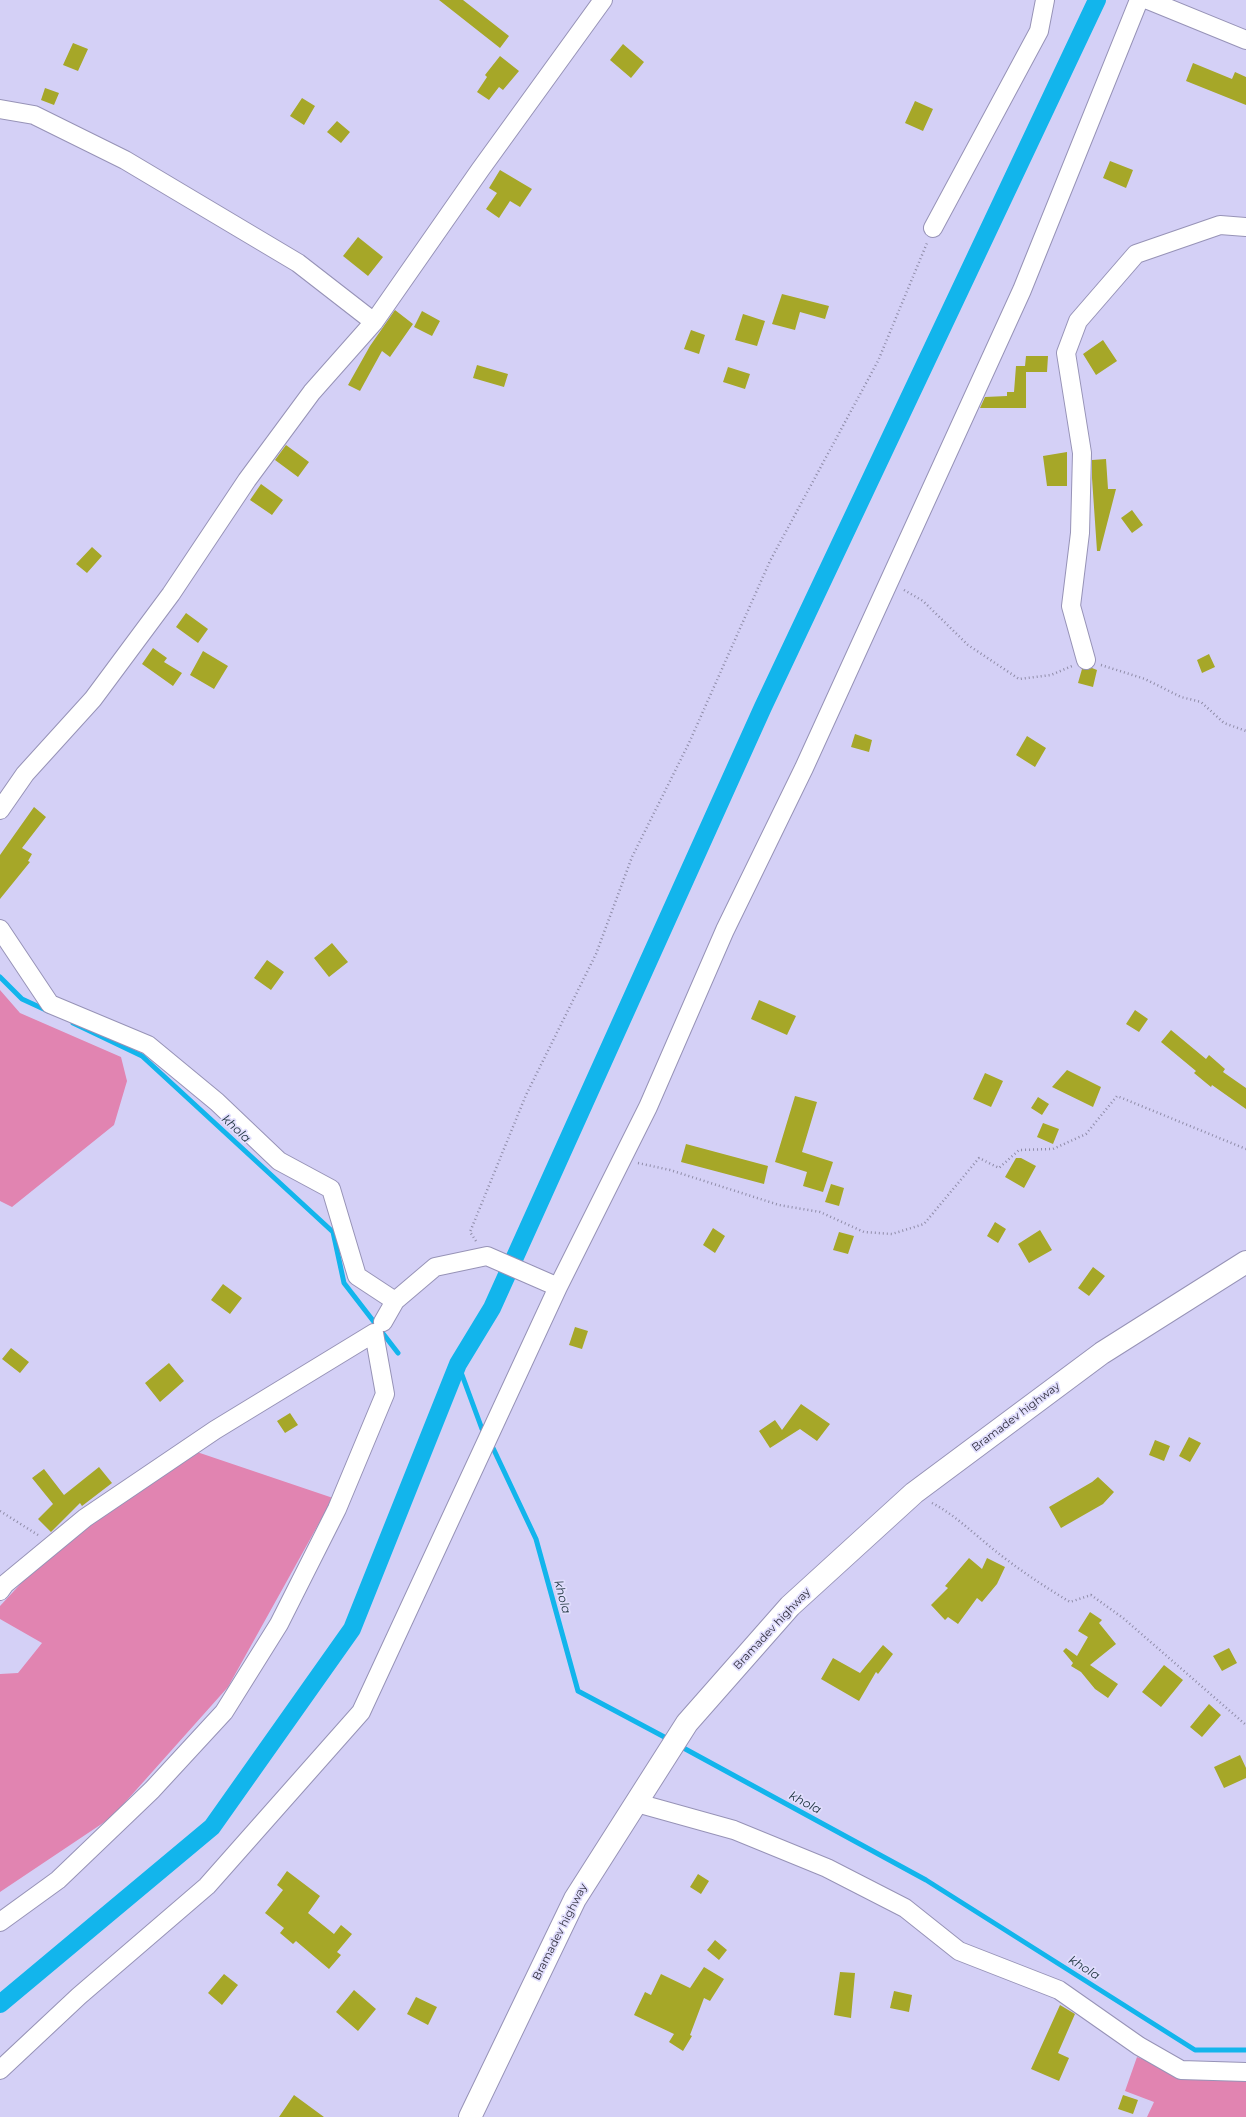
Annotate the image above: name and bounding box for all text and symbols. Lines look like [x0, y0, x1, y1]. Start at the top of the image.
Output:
water label: khola [219, 1112, 253, 1146]
street label: Bramadev highway [969, 1380, 1063, 1454]
water label: khola [551, 1579, 573, 1615]
street label: Bramadev highway [731, 1585, 813, 1673]
water label: khola [787, 1789, 823, 1817]
street label: Bramadev highway [530, 1881, 590, 1983]
water label: khola [1066, 1953, 1102, 1983]

